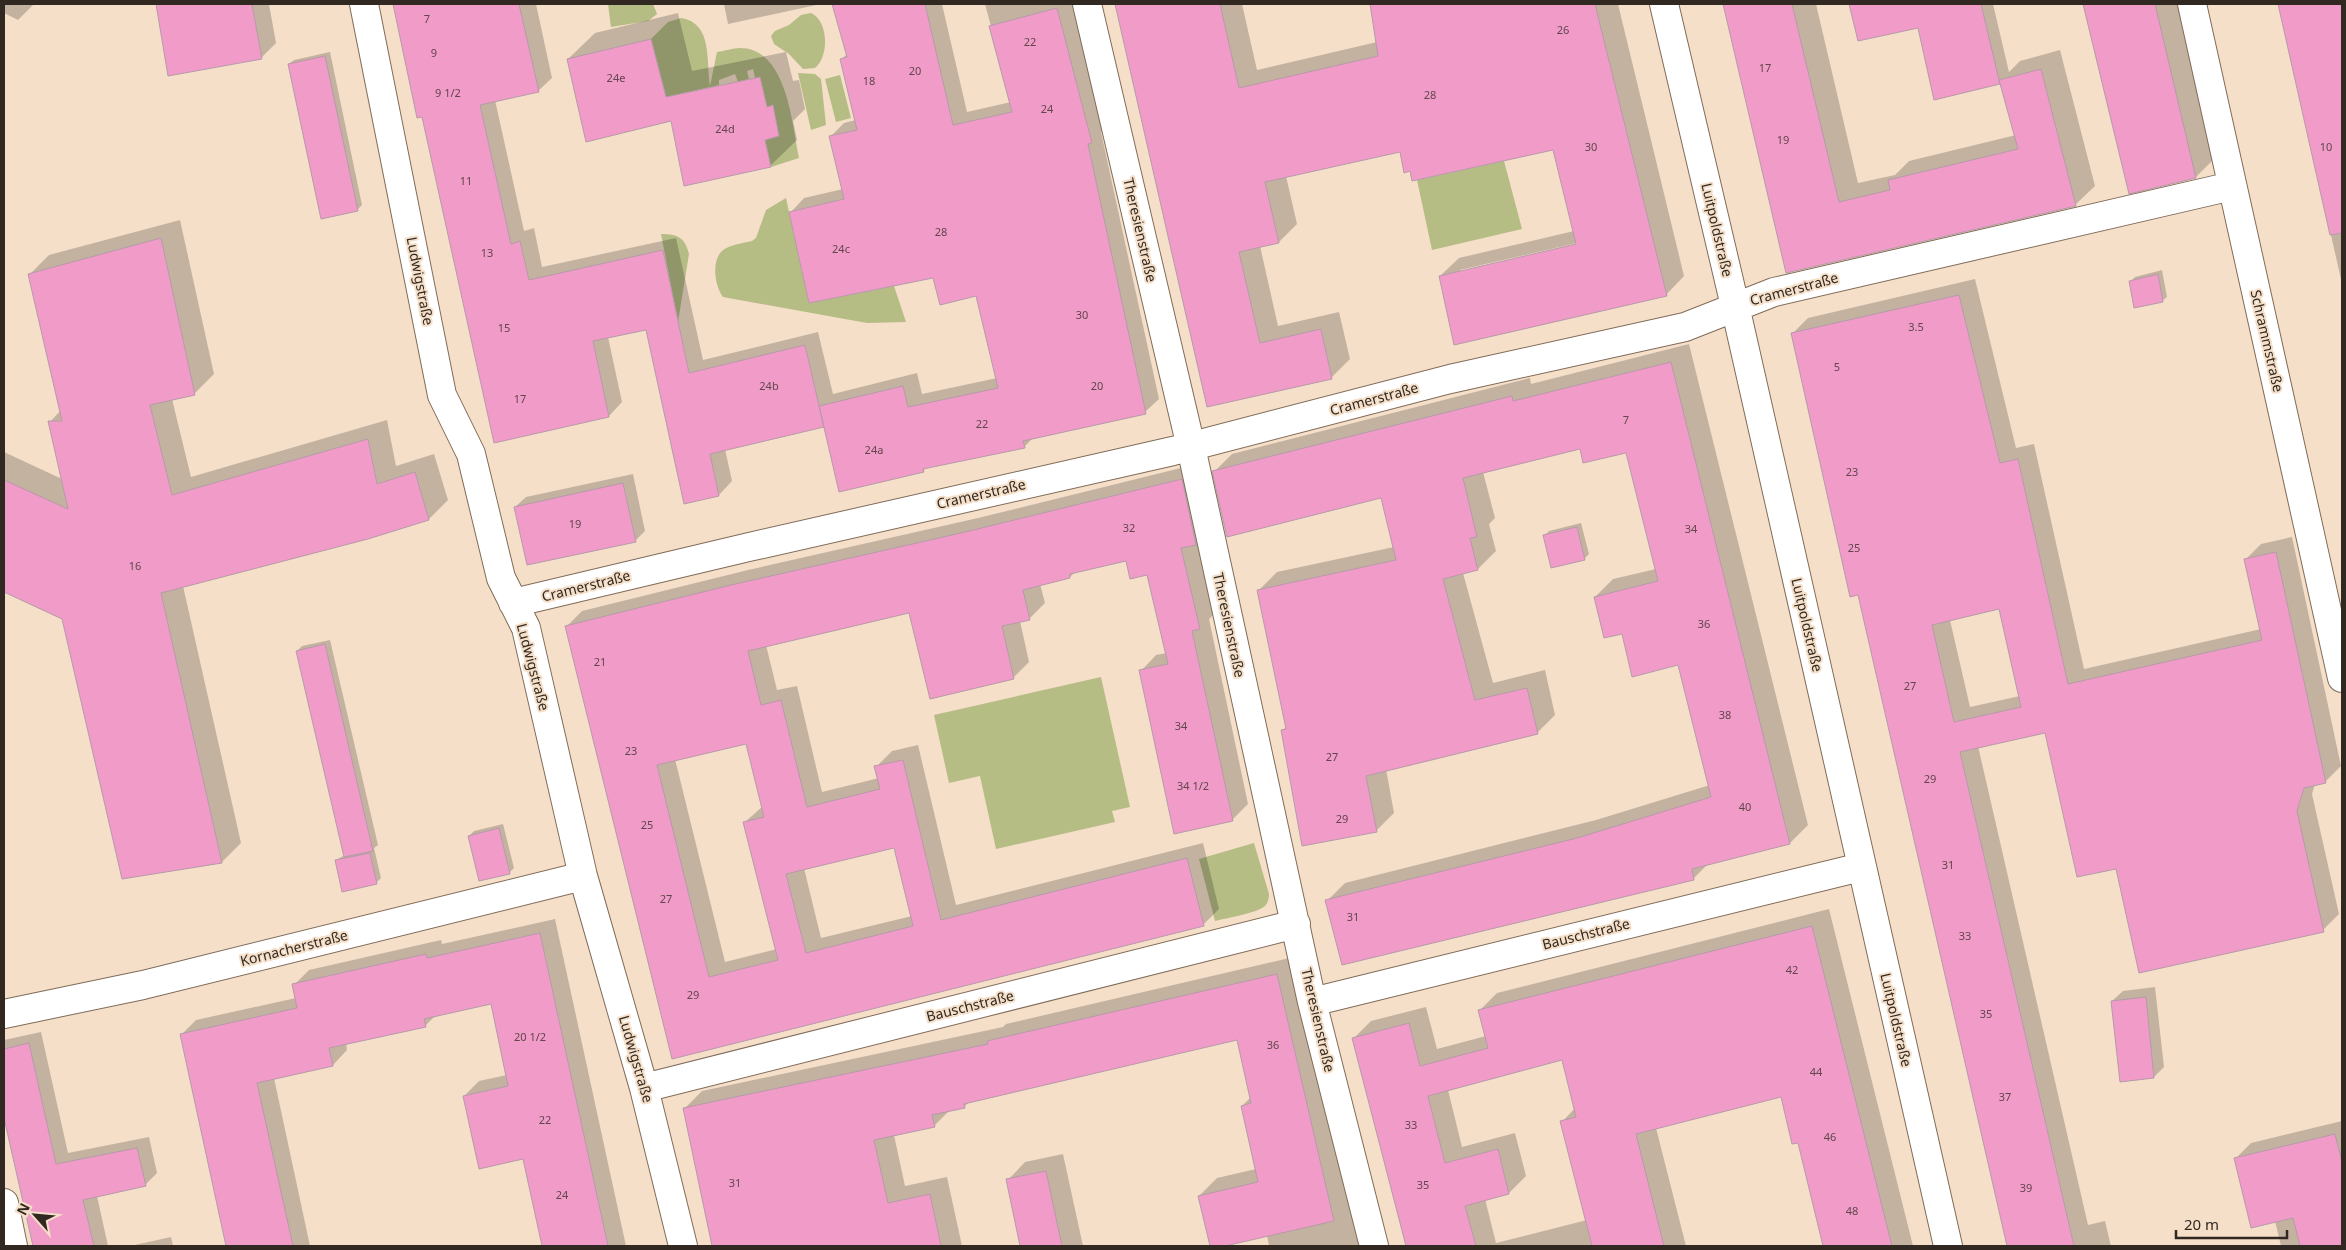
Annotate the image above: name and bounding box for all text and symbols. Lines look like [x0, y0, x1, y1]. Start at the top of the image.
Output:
house number: 7 [424, 11, 430, 26]
house number: 26 [1557, 22, 1569, 37]
house number: 22 [1024, 34, 1036, 49]
house number: 9 [431, 45, 437, 60]
house number: 17 [1759, 60, 1771, 75]
house number: 20 [909, 63, 921, 78]
house number: 24e [607, 70, 625, 85]
house number: 18 [863, 73, 875, 88]
house number: 9 1/2 [435, 85, 461, 100]
house number: 28 [1424, 87, 1436, 102]
house number: 24 [1041, 101, 1054, 116]
house number: 24d [715, 121, 735, 136]
house number: 19 [1777, 132, 1789, 147]
house number: 30 [1585, 139, 1597, 154]
house number: 10 [2320, 139, 2332, 154]
house number: 11 [460, 173, 472, 188]
street label: Theresienstraße [1119, 176, 1162, 284]
street label: Luitpoldstraße [1697, 181, 1738, 279]
house number: 28 [935, 224, 947, 239]
street label: Ludwigstraße [403, 235, 438, 327]
house number: 24c [832, 241, 850, 256]
house number: 13 [481, 245, 493, 260]
street label: Cramerstraße [1748, 268, 1840, 309]
street label: Schrammstraße [2246, 288, 2289, 394]
house number: 30 [1076, 307, 1088, 322]
house number: 3.5 [1908, 319, 1924, 334]
house number: 15 [498, 320, 510, 335]
house number: 5 [1834, 359, 1840, 374]
house number: 24b [759, 378, 779, 393]
house number: 20 [1091, 378, 1103, 393]
street label: Cramerstraße [1328, 378, 1420, 419]
house number: 17 [514, 391, 526, 406]
house number: 7 [1623, 412, 1629, 427]
house number: 22 [976, 416, 988, 431]
house number: 24a [865, 442, 883, 457]
house number: 23 [1846, 464, 1858, 479]
street label: Cramerstraße [935, 474, 1027, 513]
house number: 19 [569, 516, 581, 531]
house number: 32 [1123, 520, 1135, 535]
house number: 34 [1685, 521, 1698, 536]
house number: 25 [1848, 540, 1860, 555]
house number: 16 [129, 558, 141, 573]
street label: Cramerstraße [540, 565, 632, 606]
street label: Theresienstraße [1209, 571, 1250, 679]
street label: Luitpoldstraße [1787, 576, 1828, 674]
house number: 36 [1698, 616, 1710, 631]
street label: Ludwigstraße [513, 621, 554, 713]
house number: 21 [594, 654, 606, 669]
house number: 27 [1904, 678, 1916, 693]
house number: 38 [1719, 707, 1731, 722]
house number: 34 [1175, 718, 1188, 733]
house number: 23 [625, 743, 637, 758]
house number: 27 [1326, 749, 1338, 764]
house number: 29 [1924, 771, 1936, 786]
house number: 34 1/2 [1177, 778, 1209, 793]
house number: 40 [1739, 799, 1751, 814]
house number: 29 [1336, 811, 1348, 826]
house number: 25 [641, 817, 653, 832]
house number: 31 [1942, 857, 1954, 872]
house number: 27 [660, 891, 672, 906]
house number: 31 [1347, 909, 1359, 924]
street label: Bauschstraße [1540, 913, 1632, 954]
street label: Kornacherstraße [238, 925, 350, 970]
house number: 33 [1959, 928, 1971, 943]
house number: 42 [1786, 962, 1798, 977]
street label: Theresienstraße [1297, 966, 1340, 1074]
street label: Luitpoldstraße [1876, 971, 1917, 1069]
street label: Bauschstraße [924, 985, 1016, 1026]
house number: 29 [687, 987, 699, 1002]
house number: 35 [1980, 1006, 1992, 1021]
street label: Ludwigstraße [615, 1013, 658, 1105]
house number: 20 1/2 [514, 1029, 546, 1044]
house number: 36 [1267, 1037, 1279, 1052]
house number: 44 [1810, 1064, 1823, 1079]
house number: 37 [1999, 1089, 2011, 1104]
house number: 22 [539, 1112, 551, 1127]
house number: 33 [1405, 1117, 1417, 1132]
house number: 46 [1824, 1129, 1836, 1144]
house number: 31 [729, 1175, 741, 1190]
house number: 35 [1417, 1177, 1429, 1192]
house number: 39 [2020, 1180, 2032, 1195]
house number: 24 [556, 1187, 569, 1202]
north arrow [10, 1190, 60, 1240]
text: N [12, 1199, 34, 1218]
house number: 48 [1846, 1203, 1858, 1218]
scale bar [2176, 1208, 2287, 1240]
text: 20 m [2184, 1214, 2219, 1234]

